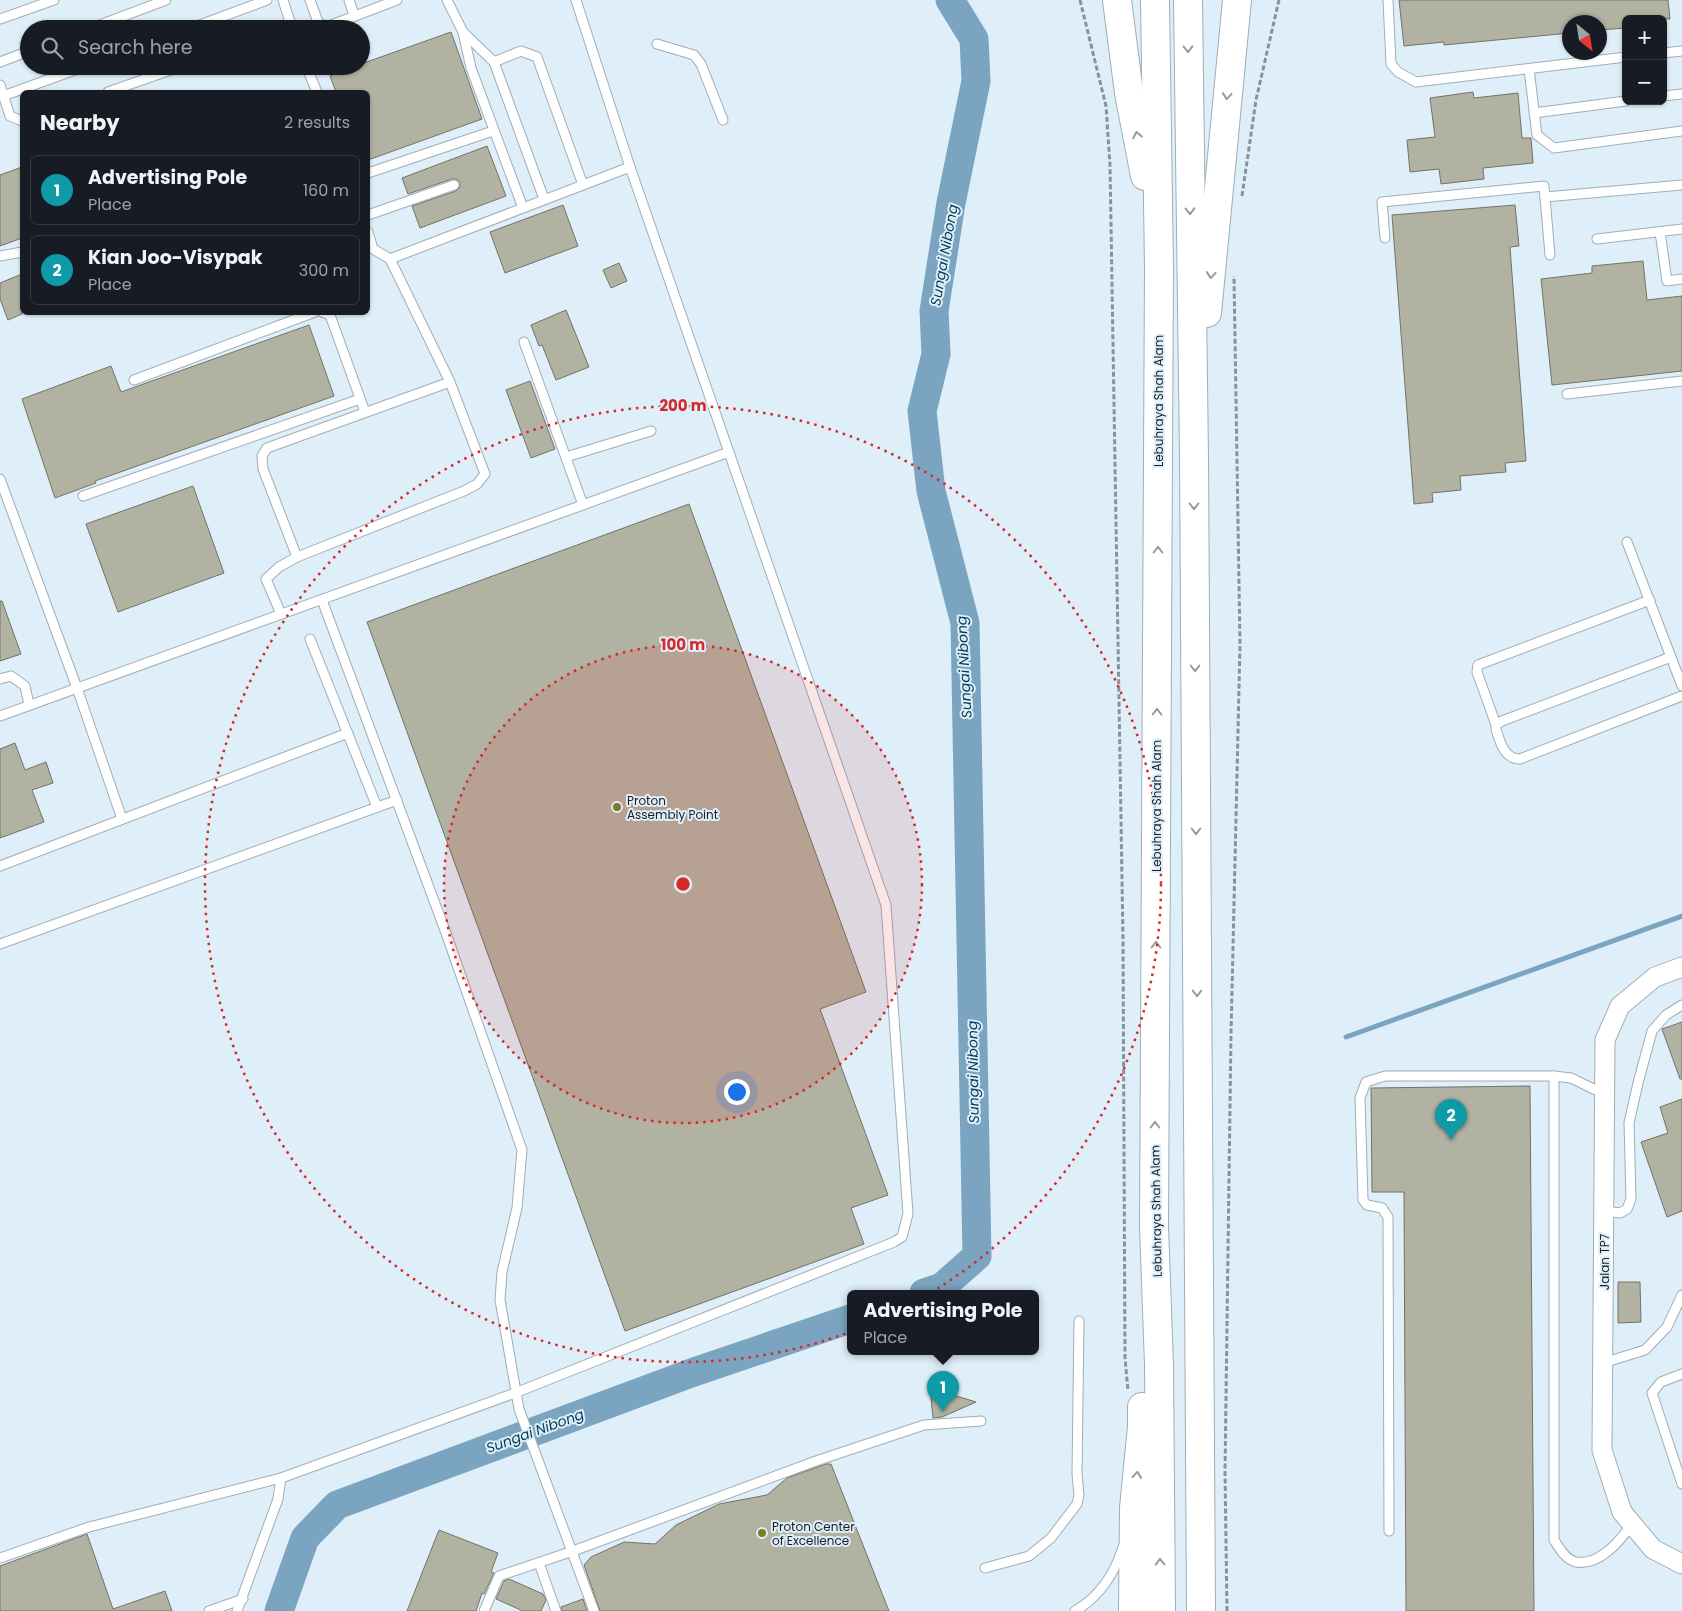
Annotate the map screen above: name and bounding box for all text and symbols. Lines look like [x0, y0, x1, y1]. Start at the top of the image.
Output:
north arrow [1562, 15, 1607, 60]
map controls [1622, 15, 1667, 105]
button: + [1622, 15, 1667, 60]
search box [20, 20, 370, 75]
icon: search [38, 34, 66, 62]
text: Search here [78, 34, 192, 61]
one-way arrow [1183, 45, 1193, 53]
button: − [1622, 60, 1667, 105]
one-way arrow [1222, 92, 1233, 100]
text: Nearby [40, 108, 120, 137]
text: 2 results [284, 111, 350, 134]
one-way arrow [1132, 131, 1143, 139]
text: Advertising Pole [88, 164, 247, 191]
text: 1 [54, 179, 60, 202]
text: 160 m [303, 179, 349, 202]
text: Place [88, 193, 132, 216]
water label: Sungai Nibong [925, 202, 963, 307]
one-way arrow [1185, 207, 1196, 215]
text: Kian Joo-Visypak [88, 244, 262, 271]
text: 2 [52, 259, 62, 282]
text: 300 m [299, 259, 349, 282]
one-way arrow [1206, 271, 1217, 279]
text: Place [88, 273, 132, 296]
street label: Lebuhraya Shah Alam [1150, 335, 1167, 467]
text: 200 m [659, 395, 707, 416]
one-way arrow [1189, 502, 1199, 510]
one-way arrow [1153, 546, 1163, 554]
water label: Sungai Nibong [951, 615, 977, 719]
text: 100 m [661, 634, 705, 655]
one-way arrow [1190, 664, 1200, 672]
one-way arrow [1152, 708, 1162, 716]
street label: Lebuhraya Shah Alam [1148, 740, 1165, 872]
place label: Proton Assembly Point [627, 792, 718, 823]
marker: Proton Assembly Point [611, 801, 623, 813]
one-way arrow [1191, 827, 1201, 835]
centre of rings [674, 875, 692, 893]
one-way arrow [1151, 941, 1161, 948]
one-way arrow [1192, 990, 1202, 997]
water label: Sungai Nibong [962, 1020, 984, 1124]
your location [724, 1079, 750, 1105]
pin: 2 [1435, 1099, 1467, 1140]
one-way arrow [1150, 1121, 1160, 1128]
street label: Lebuhraya Shah Alam [1146, 1145, 1166, 1277]
street label: Jalan TP7 [1596, 1233, 1613, 1290]
popup [847, 1290, 1039, 1355]
text: Advertising Pole [863, 1297, 1023, 1324]
text: Place [863, 1326, 907, 1349]
pin: 1 [927, 1371, 959, 1412]
water label: Sungai Nibong [483, 1404, 587, 1458]
one-way arrow [1131, 1471, 1142, 1479]
place label: Proton Center of Excellence [772, 1518, 855, 1549]
marker: Proton Center of Excellence [756, 1527, 768, 1539]
one-way arrow [1155, 1558, 1165, 1566]

